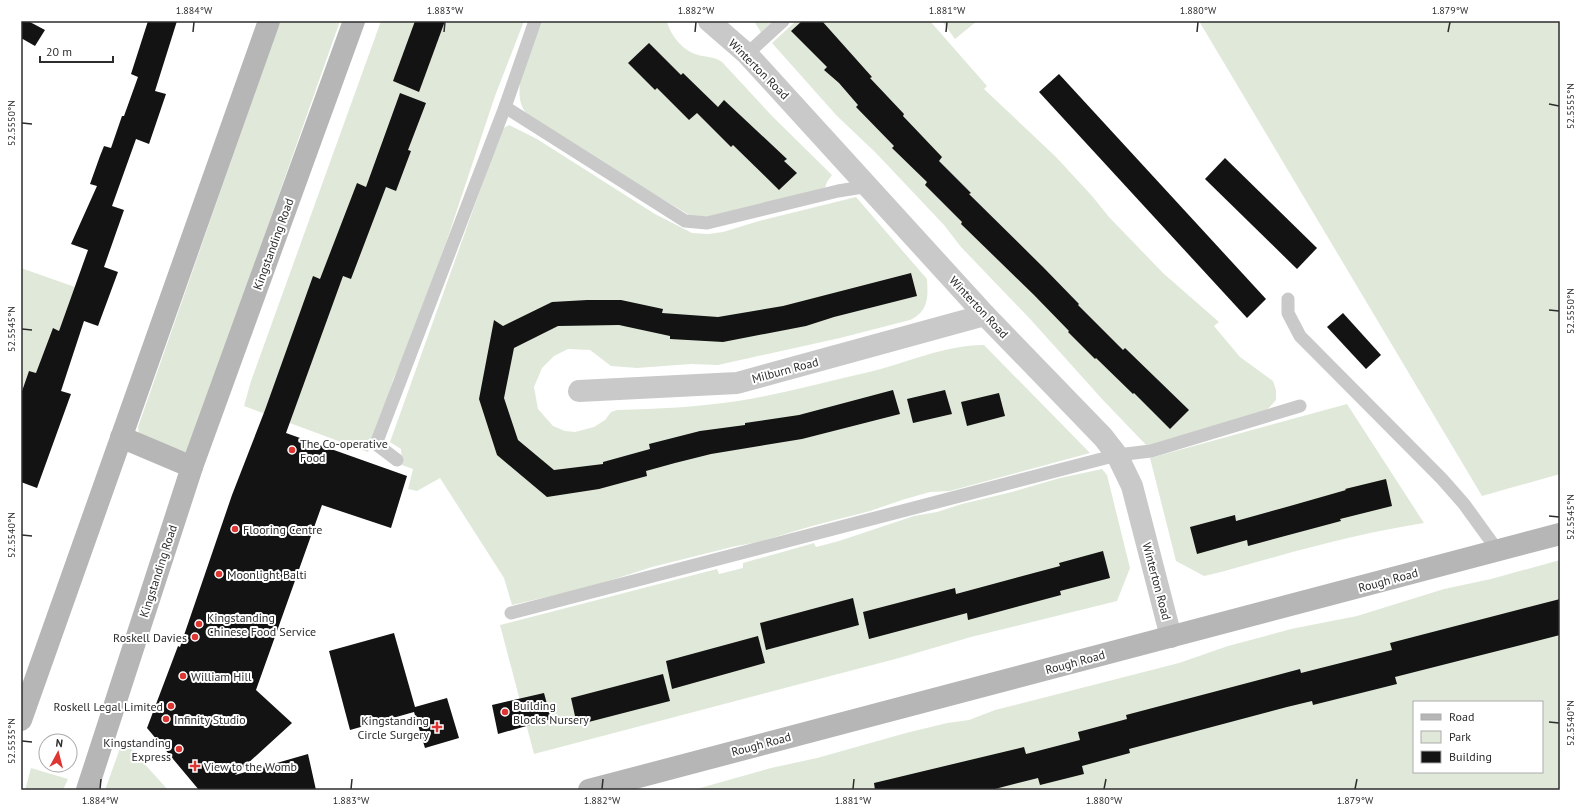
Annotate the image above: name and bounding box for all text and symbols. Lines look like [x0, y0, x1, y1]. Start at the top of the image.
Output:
text: 1.884°W [176, 4, 213, 17]
text: 1.883°W [427, 4, 464, 17]
text: 1.882°W [678, 4, 715, 17]
text: 1.881°W [929, 4, 966, 17]
text: 1.880°W [1180, 4, 1217, 17]
text: 1.879°W [1432, 4, 1469, 17]
street label: Winterton Road [726, 36, 792, 102]
scale bar [40, 38, 113, 64]
text: 20 m [46, 44, 72, 59]
text: 52.5555°N [1564, 83, 1577, 129]
text: 52.5550°N [5, 100, 18, 146]
street label: Kingstanding Road [249, 196, 297, 292]
street label: Winterton Road [946, 273, 1012, 341]
text: 52.5550°N [1564, 288, 1577, 334]
text: 52.5545°N [5, 306, 18, 352]
street label: Milburn Road [750, 354, 820, 386]
place label: The Co-operative Food [300, 436, 388, 465]
marker: The Co-operative Food [287, 445, 297, 455]
text: 52.5545°N [1564, 494, 1577, 540]
text: 52.5540°N [5, 512, 18, 558]
place label: Flooring Centre [243, 522, 322, 537]
street label: Kingstanding Road [136, 523, 180, 619]
marker: Flooring Centre [230, 524, 240, 534]
street label: Winterton Road [1139, 541, 1175, 621]
street label: Rough Road [1357, 565, 1419, 595]
place label: Moonlight Balti [227, 567, 307, 582]
marker: Moonlight Balti [214, 569, 224, 579]
place label: Kingstanding Chinese Food Service [207, 610, 316, 639]
marker: Kingstanding Chinese Food Service [194, 619, 204, 629]
place label: Roskell Davies [113, 630, 187, 645]
marker: Roskell Davies [190, 632, 200, 642]
street label: Rough Road [1044, 647, 1106, 677]
place label: William Hill [191, 669, 252, 684]
marker: William Hill [178, 671, 188, 681]
place label: Building Blocks Nursery [513, 698, 589, 727]
place label: Roskell Legal Limited [54, 699, 163, 714]
text: 52.5540°N [1564, 700, 1577, 746]
marker: Roskell Legal Limited [166, 701, 176, 711]
legend [1413, 701, 1543, 773]
marker: Building Blocks Nursery [500, 707, 510, 717]
text: Road [1449, 709, 1474, 724]
place label: Infinity Studio [174, 712, 246, 727]
place label: Kingstanding Circle Surgery [358, 713, 429, 742]
marker: Infinity Studio [161, 714, 171, 724]
text: 52.5535°N [5, 718, 18, 764]
marker: Kingstanding Circle Surgery [432, 722, 442, 732]
street label: Rough Road [730, 729, 792, 759]
text: Park [1449, 729, 1471, 744]
north arrow [38, 733, 78, 773]
place label: Kingstanding Express [103, 735, 171, 764]
text: N [55, 736, 64, 750]
marker: Kingstanding Express [174, 744, 184, 754]
text: Building [1449, 749, 1492, 764]
place label: View to the Womb [203, 759, 297, 774]
marker: View to the Womb [189, 760, 201, 772]
text: 1.884°W [82, 794, 119, 807]
text: 1.883°W [333, 794, 370, 807]
text: 1.882°W [584, 794, 621, 807]
text: 1.881°W [835, 794, 872, 807]
text: 1.880°W [1086, 794, 1123, 807]
text: 1.879°W [1337, 794, 1374, 807]

